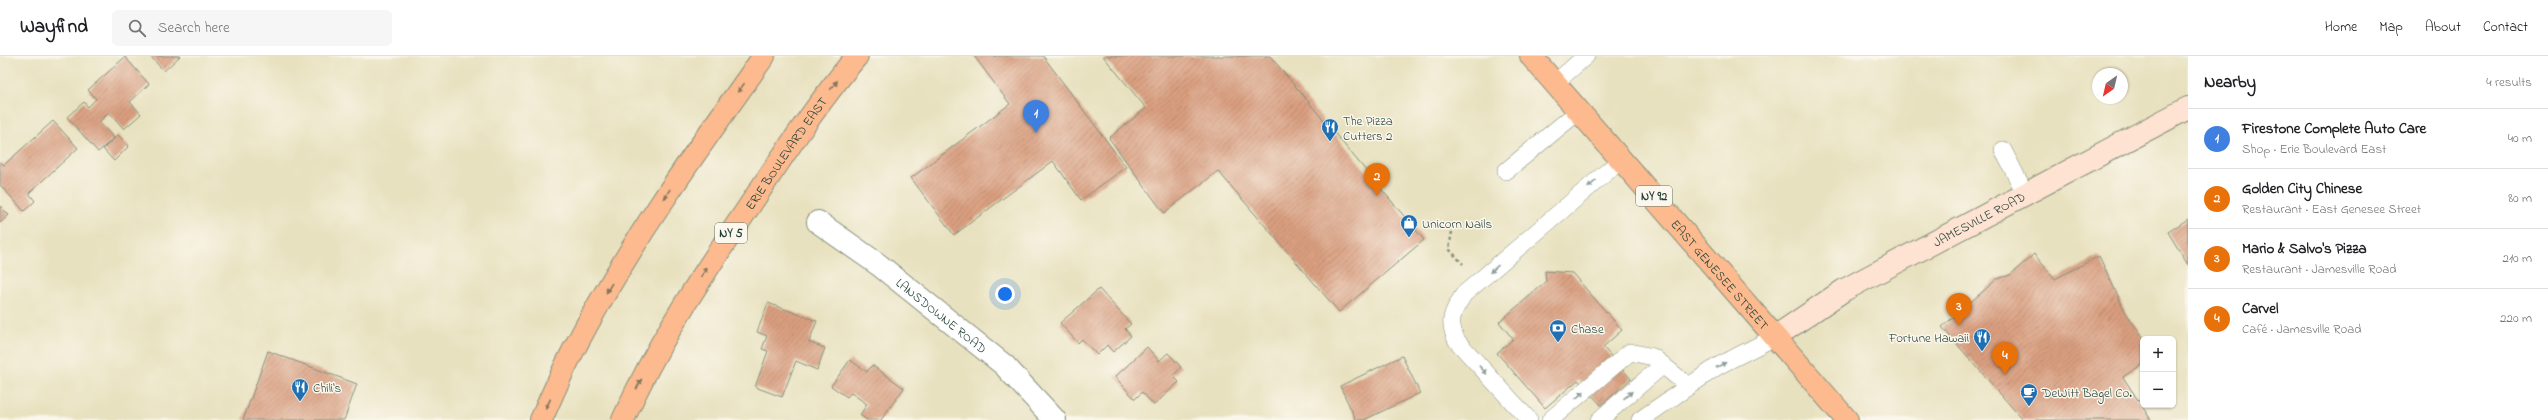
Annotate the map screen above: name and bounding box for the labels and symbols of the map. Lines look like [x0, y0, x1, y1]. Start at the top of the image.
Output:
north arrow [2092, 68, 2128, 104]
one-way arrow [830, 79, 838, 90]
one-way arrow [737, 82, 746, 93]
street label: ERIE BOULEVARD EAST [741, 93, 833, 214]
pin: 1 [1023, 100, 1049, 133]
place label: The Pizza Cutters 2 [1343, 112, 1393, 146]
restaurant icon: The Pizza Cutters 2 [1320, 117, 1340, 142]
pin: 2 [1364, 163, 1390, 196]
one-way arrow [1587, 180, 1598, 189]
road number: NY 92 [1636, 186, 1672, 206]
street label: JAMESVILLE ROAD [1930, 188, 2029, 252]
one-way arrow [663, 189, 671, 199]
shop icon: Unicorn Nails [1399, 213, 1419, 238]
place label: Unicorn Nails [1422, 215, 1493, 234]
street label: EAST GENESEE STREET [1666, 216, 1773, 335]
road number: NY 5 [715, 223, 747, 243]
one-way arrow [1489, 265, 1499, 274]
one-way arrow [700, 267, 708, 277]
street label: LANSDOWNE ROAD [891, 274, 990, 359]
one-way arrow [605, 282, 612, 294]
your location [995, 284, 1015, 304]
pin: 3 [1946, 293, 1972, 326]
bank icon: Chase [1548, 318, 1568, 343]
place label: Chase [1571, 320, 1604, 339]
restaurant icon: Fortune Hawaii [1972, 327, 1992, 352]
place label: Fortune Hawaii [1888, 329, 1969, 348]
pin: 4 [1992, 342, 2018, 375]
one-way arrow [1715, 361, 1727, 368]
one-way arrow [1478, 365, 1488, 375]
restaurant icon: Chili's [290, 377, 310, 402]
place label: Chili's [313, 379, 342, 398]
one-way arrow [636, 379, 642, 390]
cafe icon: DeWitt Bagel Co. [2019, 382, 2039, 407]
place label: DeWitt Bagel Co. [2041, 384, 2132, 404]
one-way arrow [1575, 390, 1585, 399]
one-way arrow [1623, 390, 1634, 399]
one-way arrow [545, 398, 551, 410]

